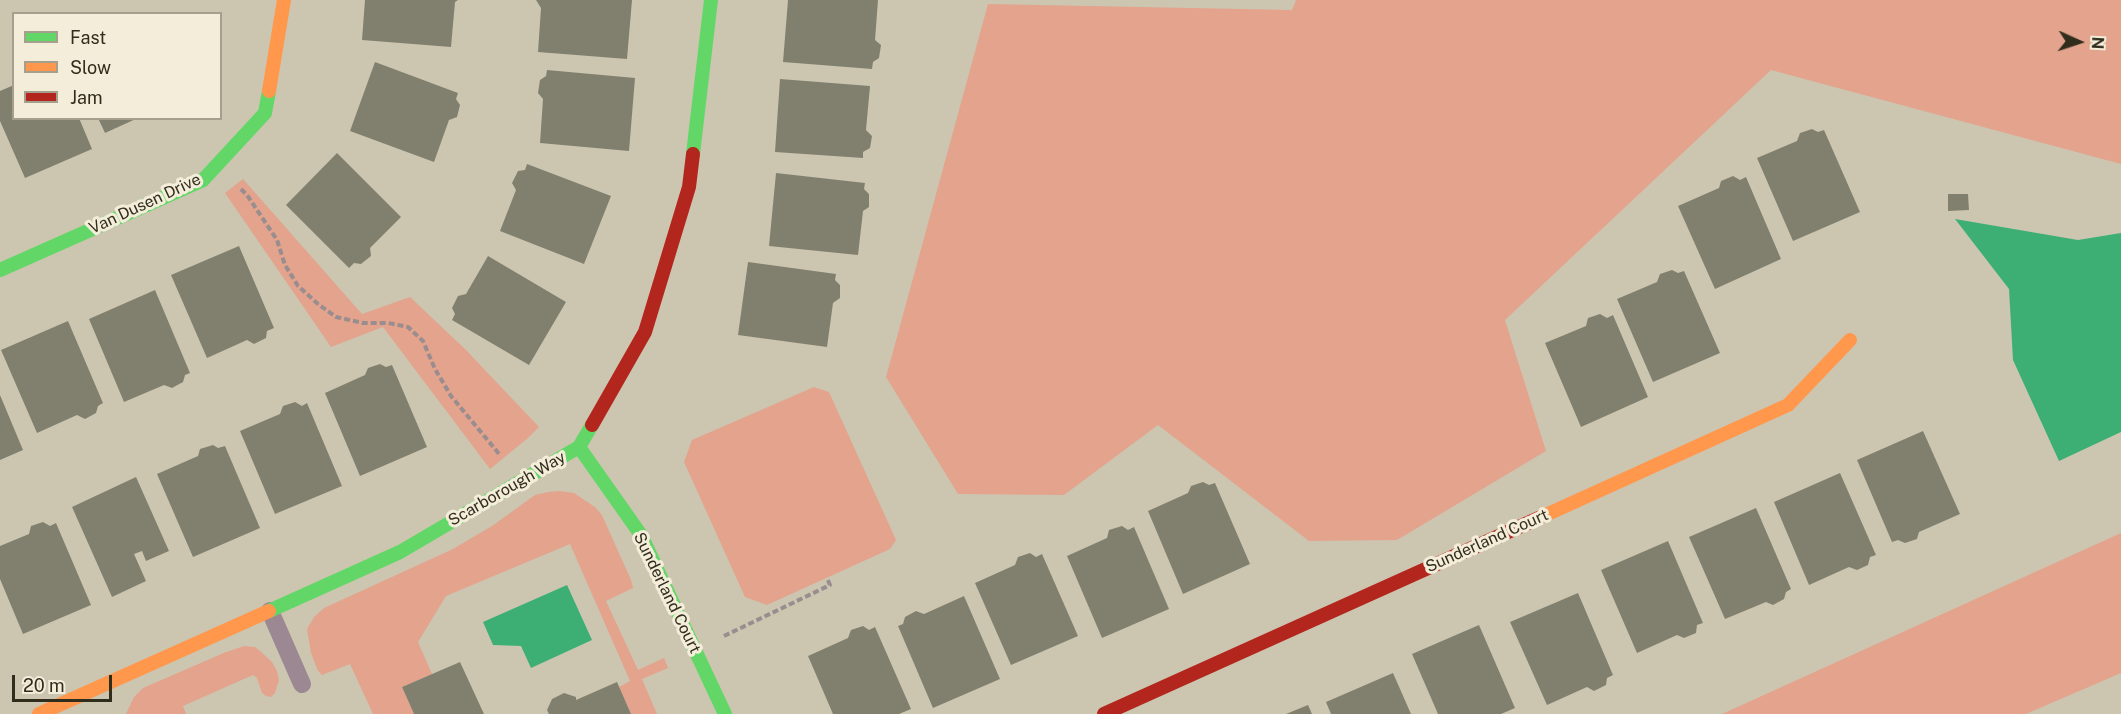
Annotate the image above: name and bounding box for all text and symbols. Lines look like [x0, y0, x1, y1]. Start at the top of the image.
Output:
legend [12, 12, 222, 120]
north arrow [2049, 12, 2109, 72]
text: Fast [70, 27, 106, 48]
text: N [2088, 36, 2107, 50]
text: Slow [70, 57, 111, 78]
text: Jam [70, 87, 103, 108]
street label: Van Dusen Drive [86, 170, 204, 238]
street label: Scarborough Way [445, 448, 569, 530]
street label: Sunderland Court [1423, 505, 1551, 577]
street label: Sunderland Court [629, 529, 705, 657]
scale bar [15, 663, 116, 701]
text: 20 m [23, 675, 65, 696]

